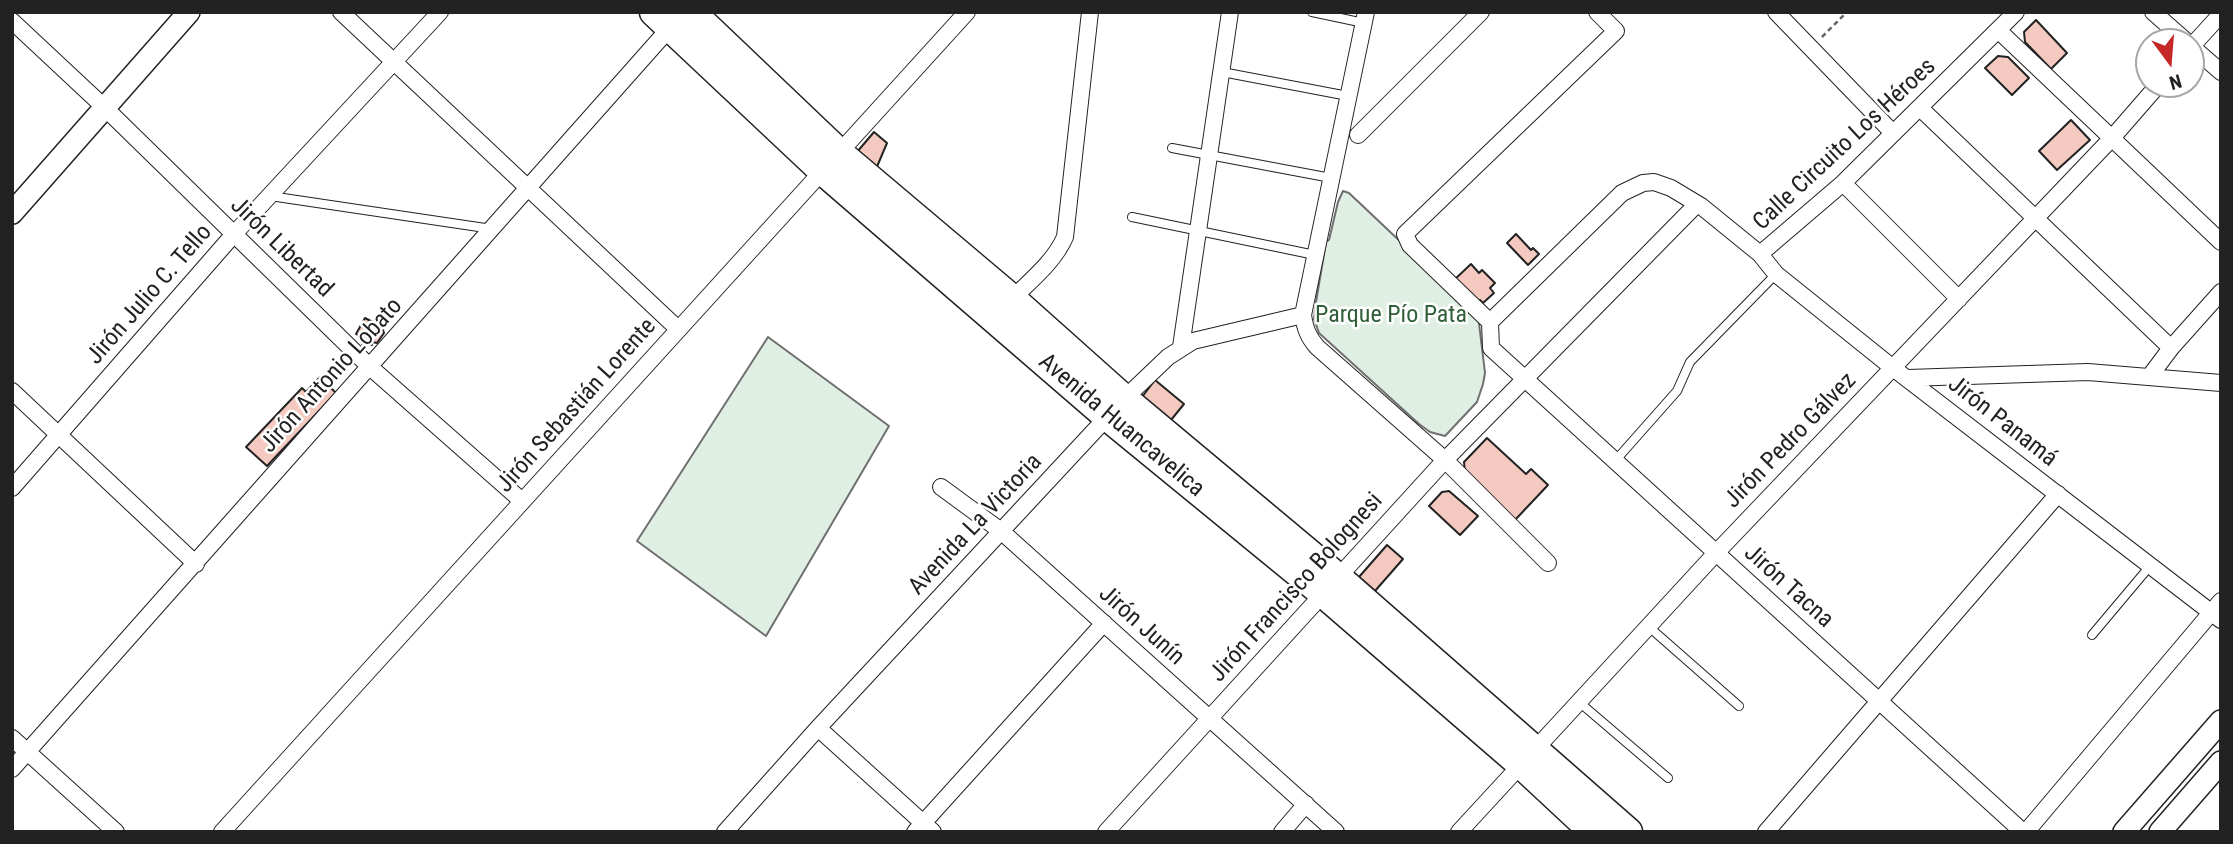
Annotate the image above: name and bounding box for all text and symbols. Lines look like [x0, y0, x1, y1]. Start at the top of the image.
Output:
north arrow [2135, 28, 2205, 98]
street label: Calle Circuito Los Héroes [1748, 53, 1942, 237]
text: N [2167, 69, 2184, 94]
street label: Jirón Libertad [224, 192, 338, 304]
street label: Jirón Julio C. Tello [81, 219, 219, 371]
street label: Jirón Antonio Lobato [255, 293, 409, 459]
park label: Parque Pío Pata [1315, 302, 1467, 330]
street label: Jirón Sebastián Lorente [491, 313, 663, 499]
street label: Avenida Huancavelica [1032, 348, 1210, 504]
street label: Jirón Pedro Gálvez [1719, 367, 1863, 515]
street label: Jirón Panamá [1942, 370, 2062, 474]
street label: Avenida La Victoria [903, 448, 1049, 602]
street label: Jirón Francisco Bolognesi [1204, 487, 1390, 689]
street label: Jirón Tacna [1737, 539, 1839, 635]
street label: Jirón Junín [1092, 580, 1190, 672]

